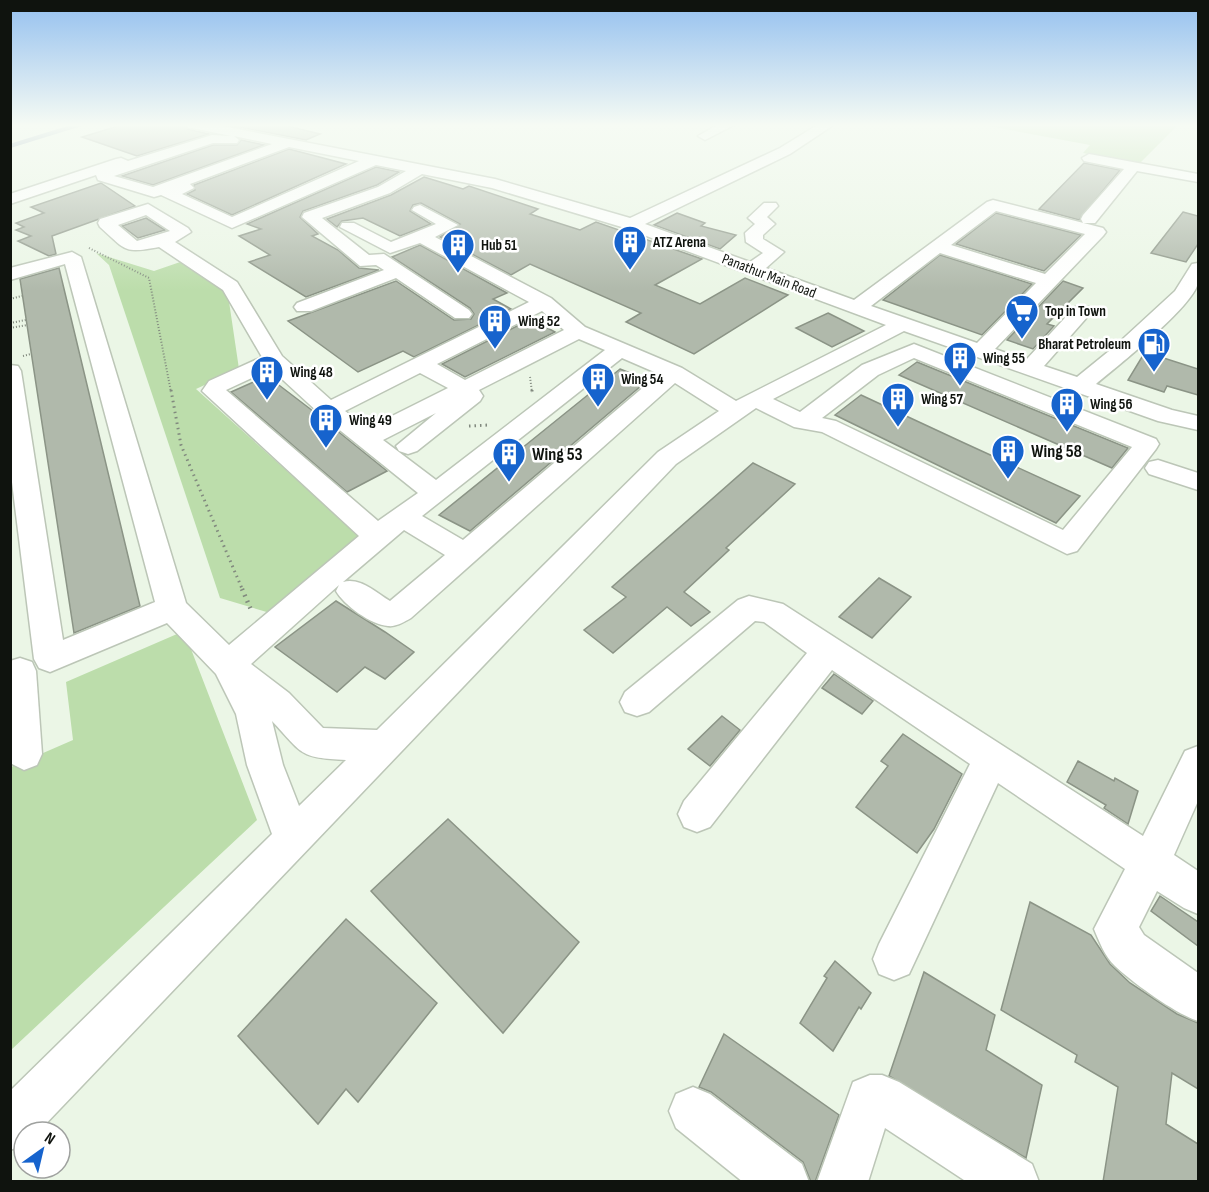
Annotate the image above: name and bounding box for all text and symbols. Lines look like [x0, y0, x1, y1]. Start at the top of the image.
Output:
building icon: ATZ Arena [612, 224, 648, 271]
building icon: Hub 51 [440, 227, 476, 274]
place label: ATZ Arena [652, 233, 706, 252]
place label: Hub 51 [481, 236, 517, 255]
street label: Panathur Main Road [719, 249, 819, 303]
supermarket icon: Top in Town [1004, 293, 1040, 340]
place label: Top in Town [1045, 302, 1106, 321]
building icon: Wing 52 [477, 303, 513, 350]
place label: Wing 52 [518, 312, 560, 331]
fuel station icon: Bharat Petroleum [1136, 326, 1172, 373]
place label: Bharat Petroleum [1038, 335, 1131, 354]
building icon: Wing 55 [942, 340, 978, 387]
place label: Wing 55 [983, 349, 1025, 368]
building icon: Wing 48 [249, 354, 285, 401]
building icon: Wing 54 [580, 361, 616, 408]
place label: Wing 48 [290, 363, 333, 382]
place label: Wing 54 [621, 370, 663, 389]
building icon: Wing 57 [880, 381, 916, 428]
building icon: Wing 56 [1049, 386, 1085, 433]
place label: Wing 57 [921, 390, 963, 409]
place label: Wing 56 [1090, 395, 1133, 414]
building icon: Wing 49 [308, 402, 344, 449]
place label: Wing 49 [349, 411, 392, 430]
building icon: Wing 58 [990, 433, 1026, 480]
building icon: Wing 53 [491, 436, 527, 483]
place label: Wing 58 [1031, 441, 1082, 462]
place label: Wing 53 [532, 444, 583, 465]
north arrow [12, 1120, 72, 1180]
text: N [41, 1129, 58, 1149]

